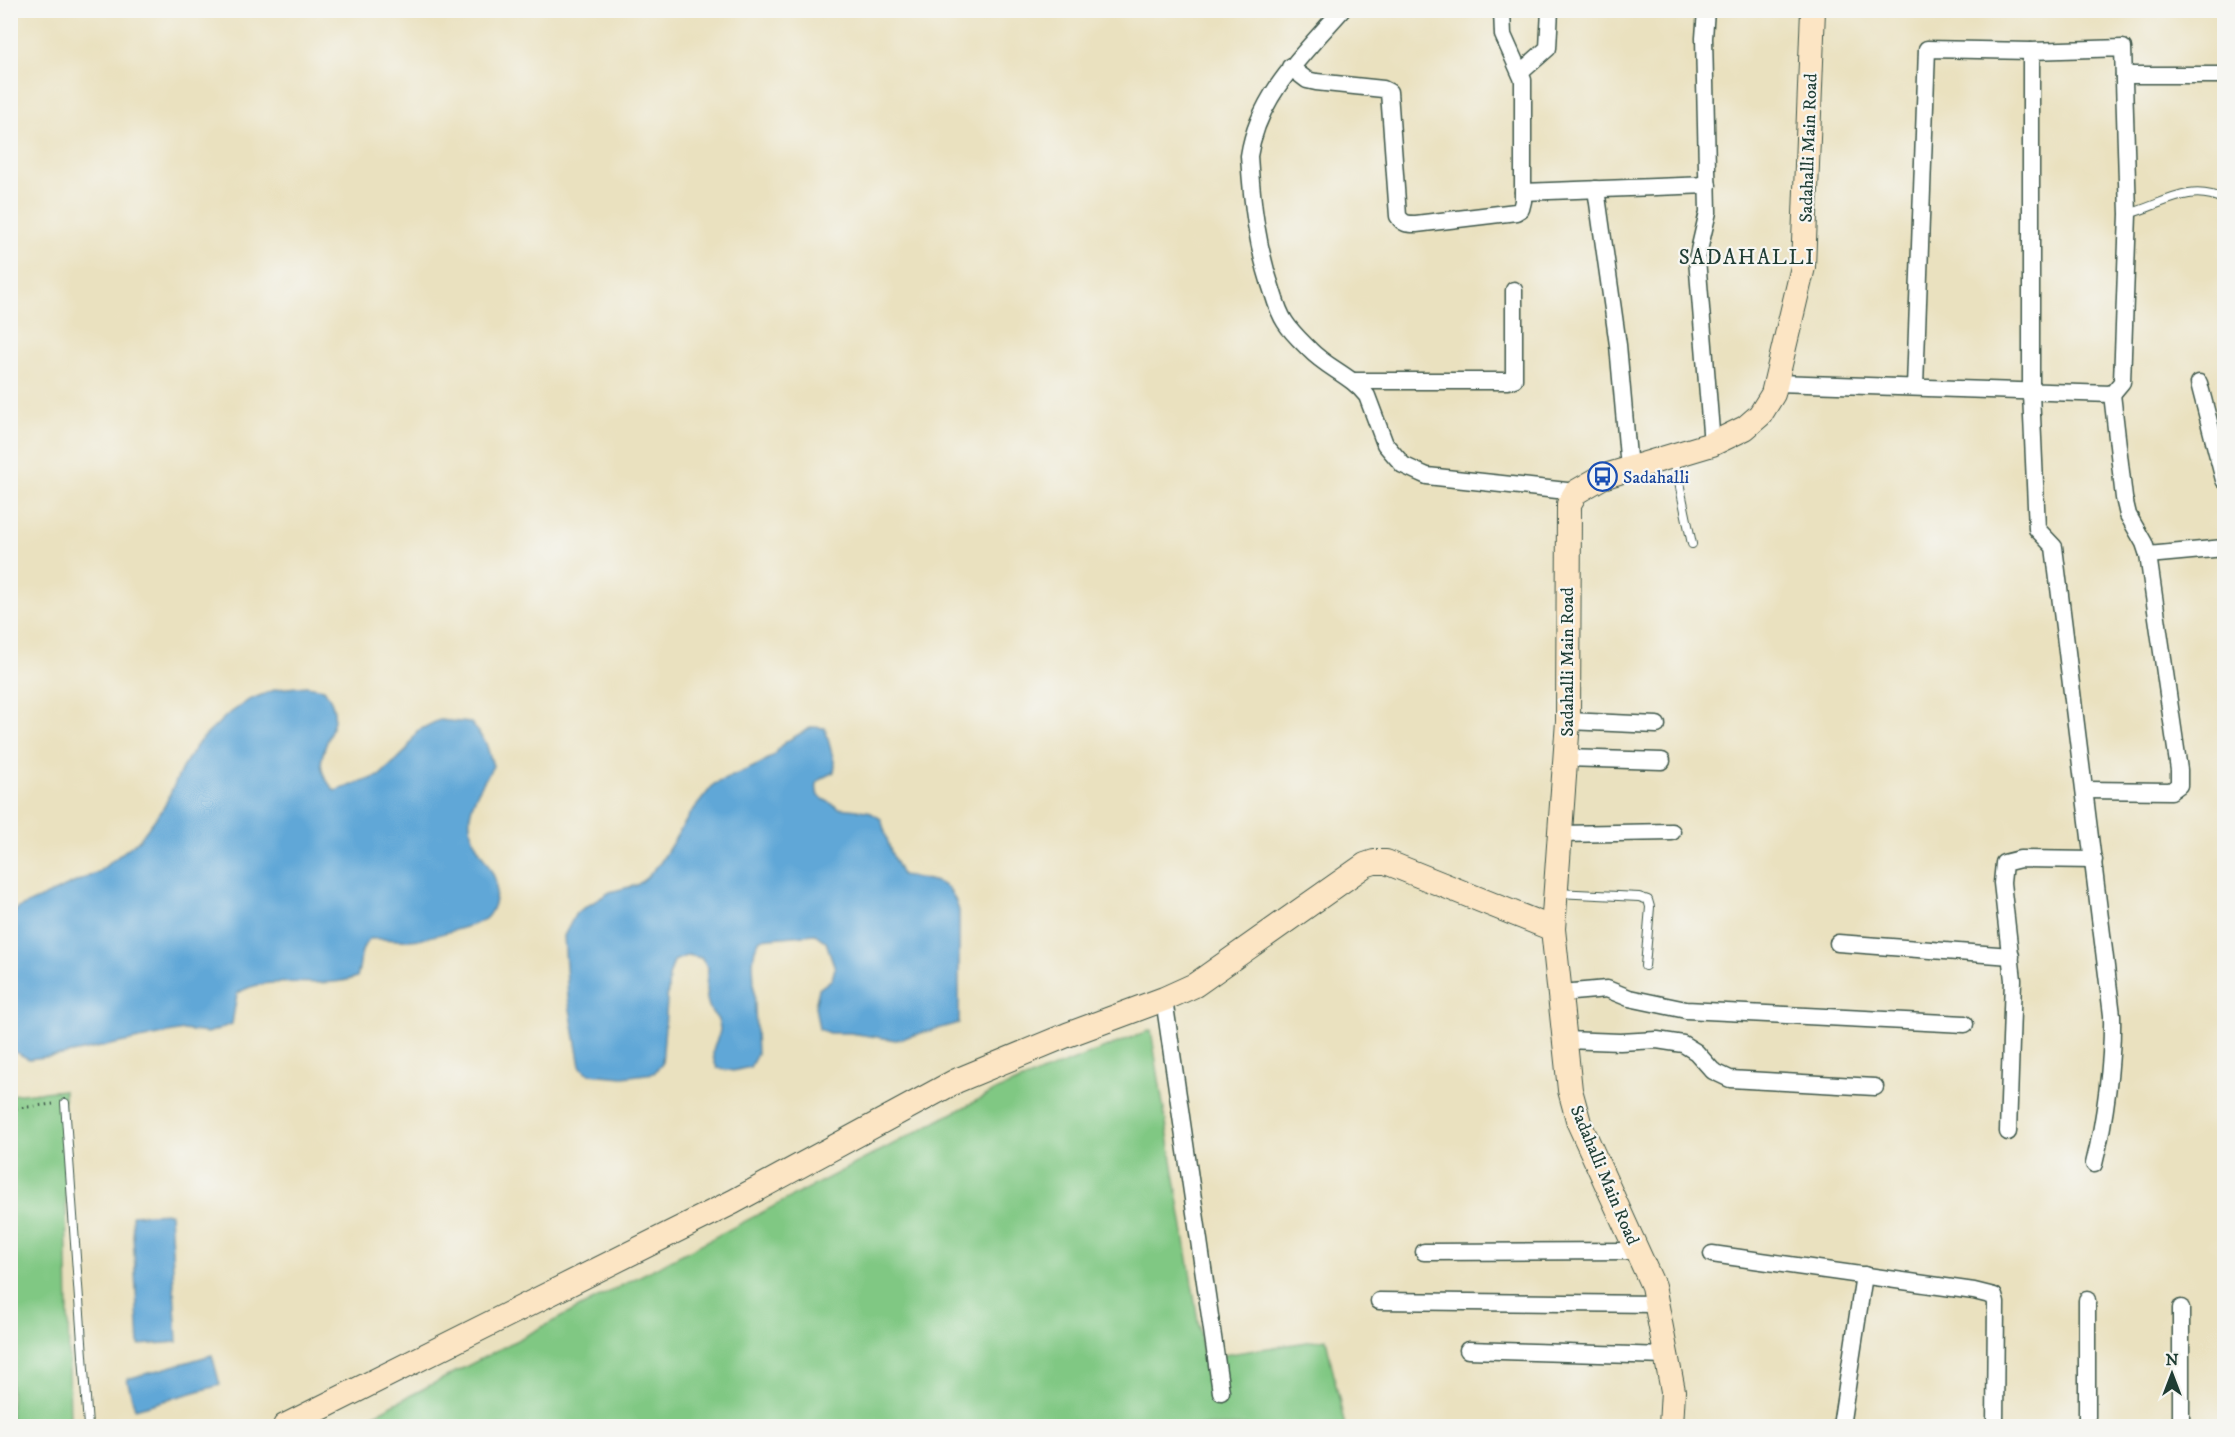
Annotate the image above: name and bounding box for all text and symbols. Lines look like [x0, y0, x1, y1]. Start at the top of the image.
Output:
street label: Sadahalli Main Road [1795, 73, 1823, 223]
district label: SADAHALLI [1679, 245, 1815, 271]
bus stop icon: Sadahalli [1586, 461, 1618, 493]
place label: Sadahalli [1623, 467, 1689, 489]
street label: Sadahalli Main Road [1557, 587, 1579, 737]
street label: Sadahalli Main Road [1565, 1102, 1643, 1248]
north arrow [2142, 1344, 2202, 1404]
text: N [2165, 1350, 2179, 1370]

